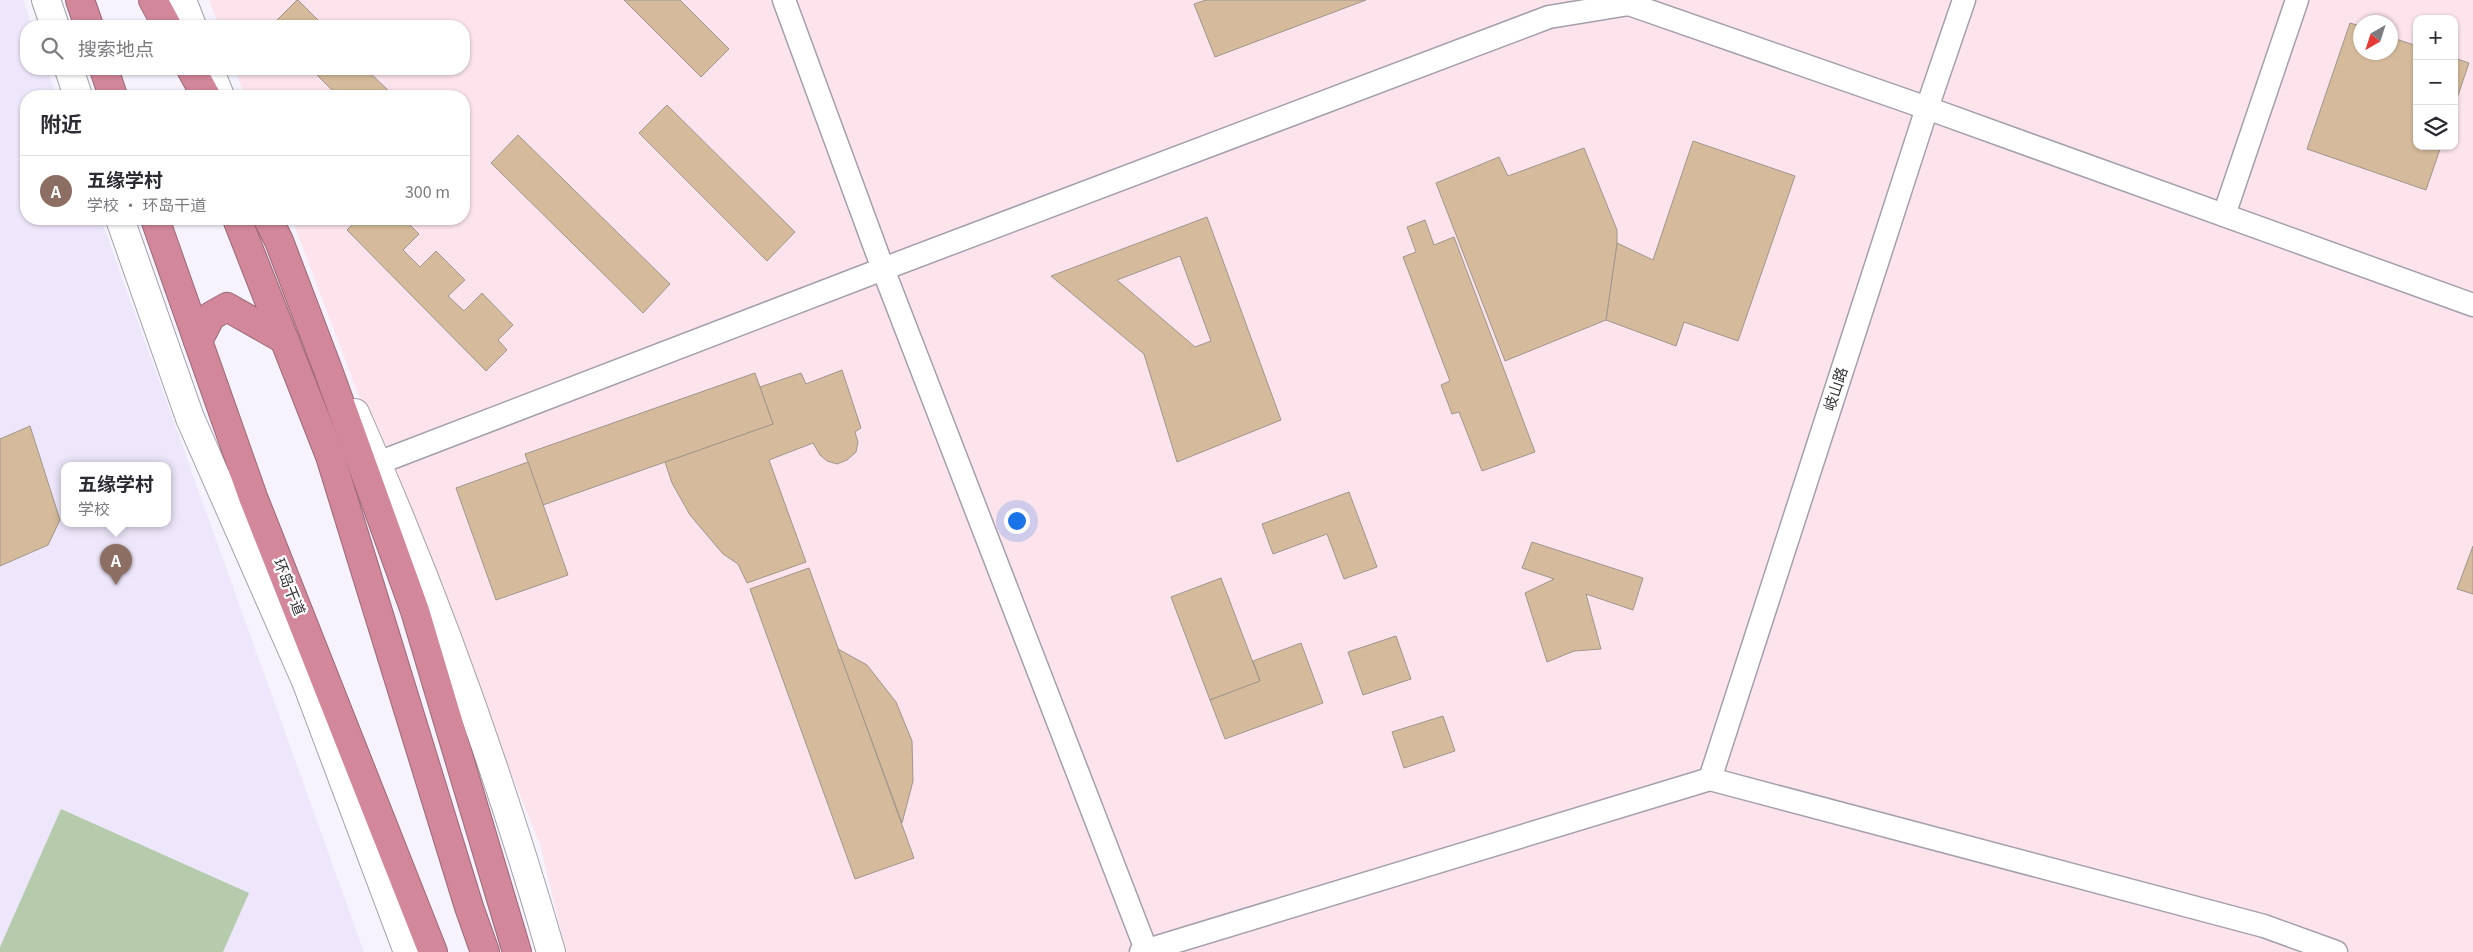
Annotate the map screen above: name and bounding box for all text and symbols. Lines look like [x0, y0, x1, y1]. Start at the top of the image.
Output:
north arrow [2353, 15, 2398, 60]
map controls [2413, 15, 2458, 150]
button: + [2413, 15, 2458, 60]
search box [20, 20, 470, 75]
icon: search [38, 34, 66, 62]
text: 搜索地点 [78, 34, 154, 61]
button: − [2413, 60, 2458, 105]
button: layers [2413, 105, 2458, 150]
text: 附近 [40, 108, 82, 138]
text: 五缘学村 [87, 165, 163, 192]
text: A [51, 179, 61, 203]
text: 300 m [405, 179, 450, 203]
text: 学校 · 环岛干道 [87, 192, 206, 216]
street label: 岐山路 [1818, 364, 1852, 413]
popup [61, 462, 171, 527]
text: 五缘学村 [78, 469, 154, 496]
text: 学校 [78, 496, 110, 520]
your location [1004, 508, 1030, 534]
pin: A [100, 544, 132, 585]
street label: 环岛干道 [269, 555, 311, 618]

